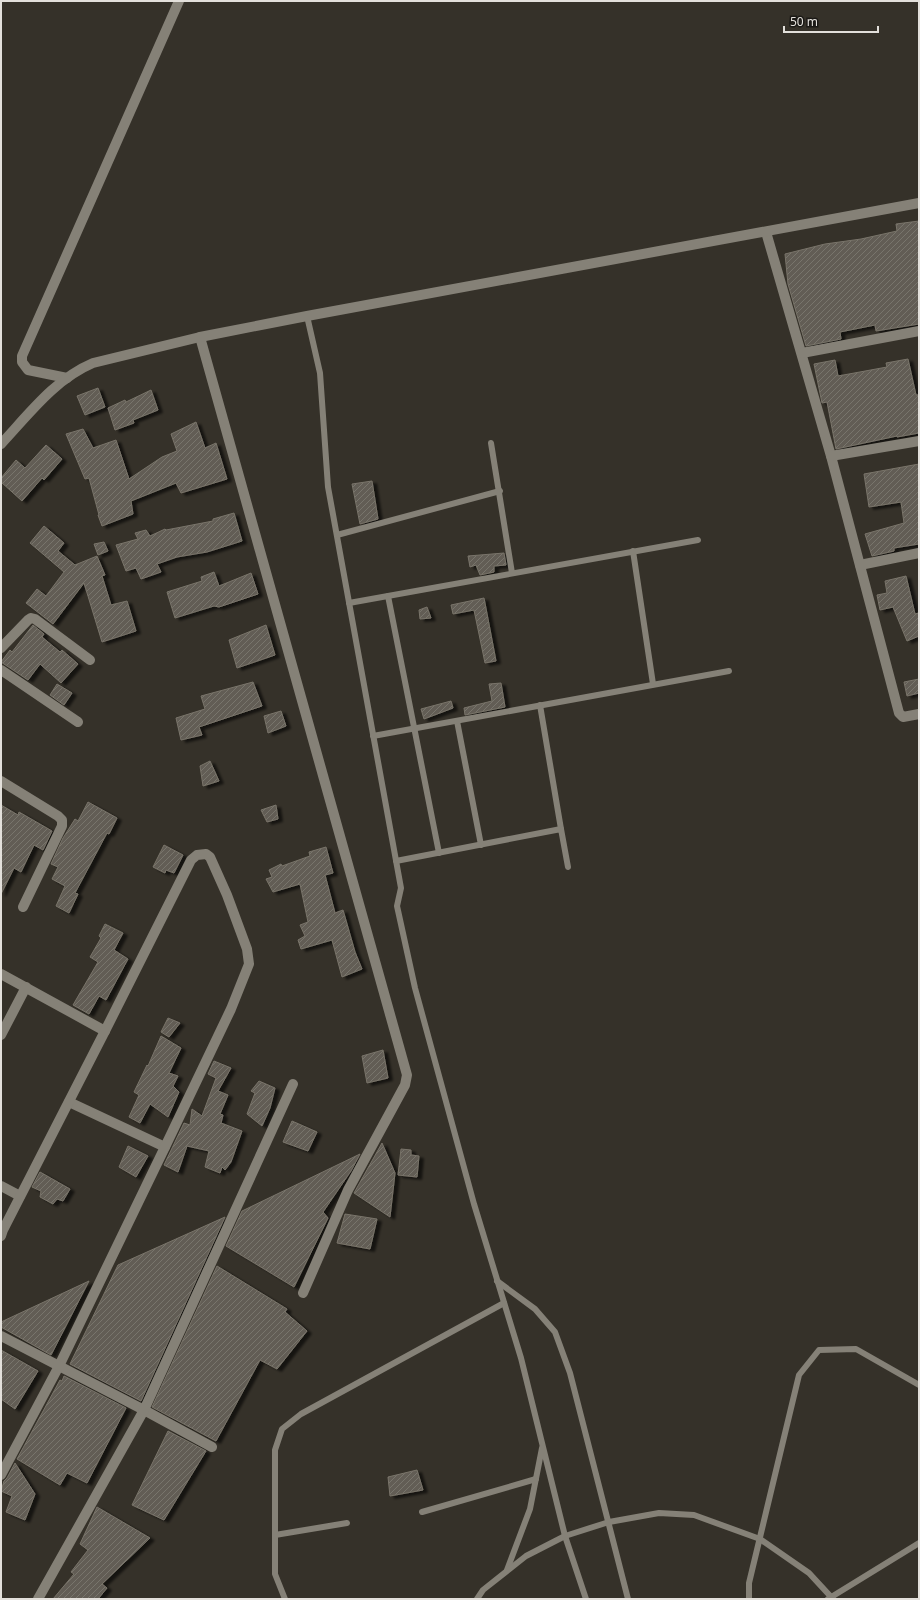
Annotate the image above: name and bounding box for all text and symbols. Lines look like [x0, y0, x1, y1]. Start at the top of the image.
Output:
scale bar [784, 8, 878, 34]
text: 50 m [790, 13, 818, 30]

